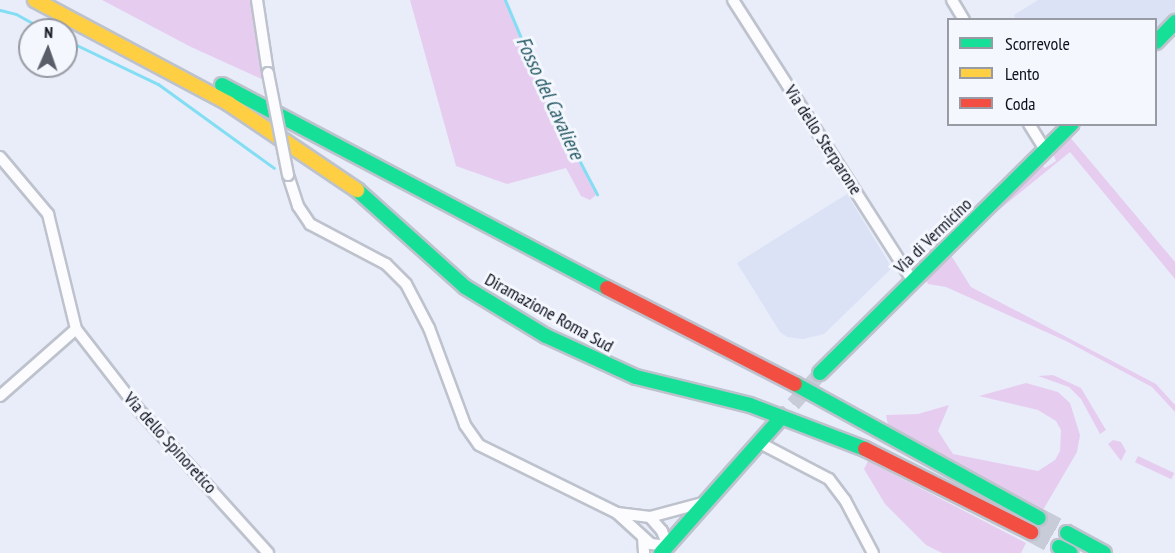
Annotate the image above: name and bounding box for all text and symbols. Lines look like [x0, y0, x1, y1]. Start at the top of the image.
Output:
north arrow [18, 18, 78, 78]
legend [947, 18, 1157, 126]
text: N [44, 22, 53, 42]
text: Scorrevole [1005, 32, 1070, 55]
water label: Fosso del Cavaliere [511, 33, 589, 163]
text: Lento [1005, 62, 1040, 85]
street label: Via dello Sterparone [780, 81, 866, 199]
text: Coda [1005, 92, 1036, 115]
street label: Via di Vermicino [889, 193, 977, 279]
street label: Diramazione Roma Sud [481, 269, 617, 357]
street label: Via dello Spinoretico [119, 388, 221, 498]

